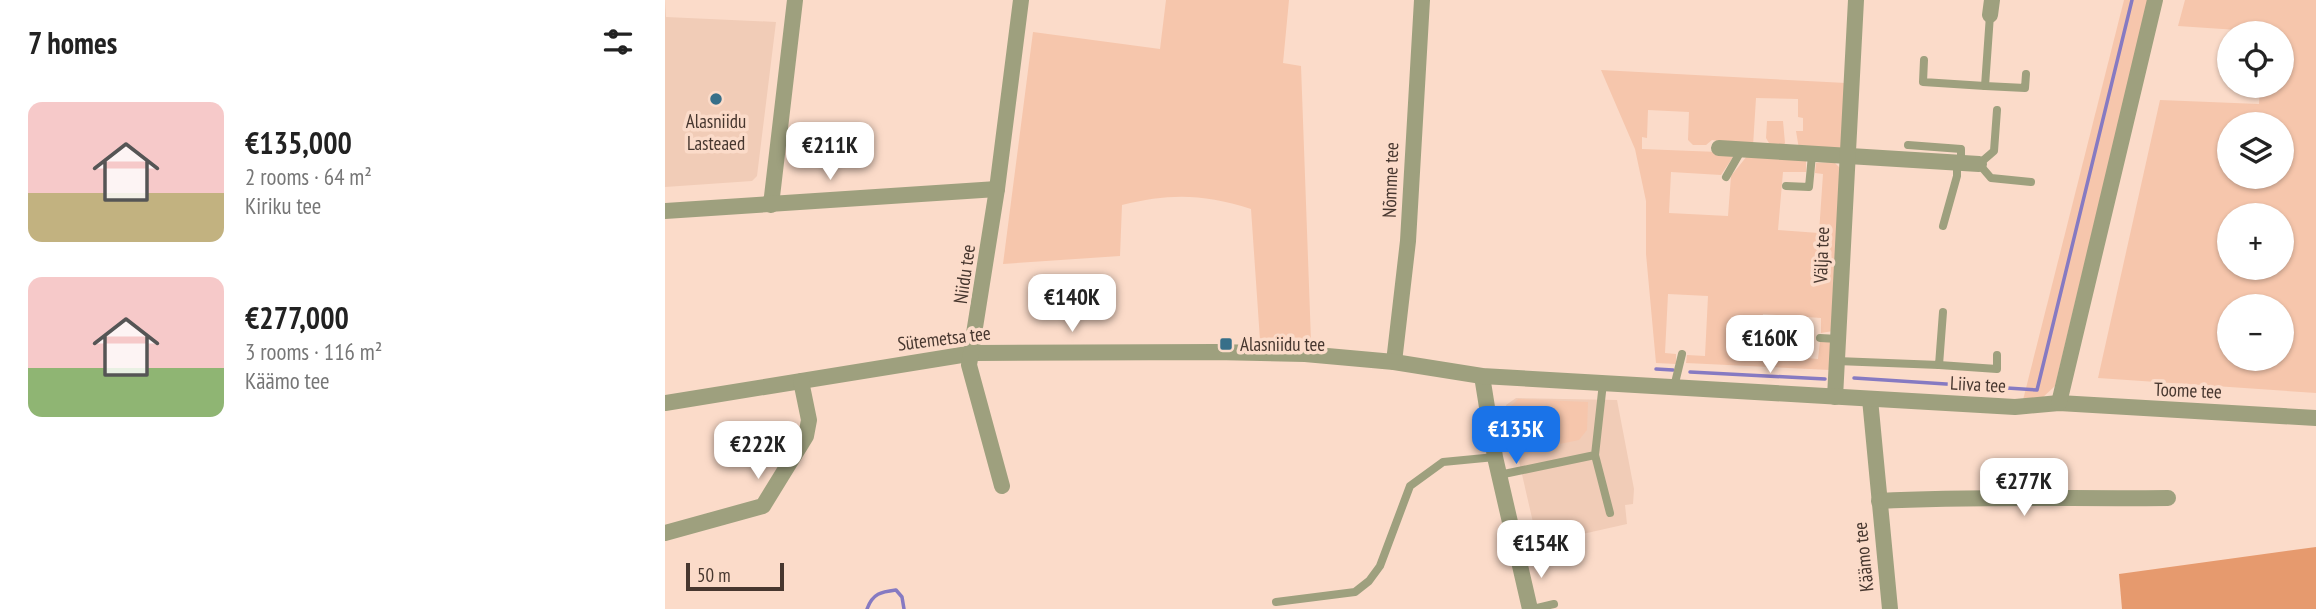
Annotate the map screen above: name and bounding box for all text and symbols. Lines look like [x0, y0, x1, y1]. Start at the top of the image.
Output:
map controls [2217, 21, 2294, 371]
button: locate [2217, 21, 2294, 98]
text: 7 homes [28, 23, 117, 62]
icon: filters [599, 23, 637, 61]
marker: Alasniidu Lasteaed [708, 91, 724, 107]
place label: Alasniidu Lasteaed [686, 109, 746, 155]
button: layers [2217, 112, 2294, 189]
pin: €211K [781, 122, 879, 182]
text: €135,000 [245, 123, 352, 162]
icon: home [84, 130, 168, 214]
text: €211K [802, 130, 858, 159]
street label: Nõmme tee [1377, 142, 1403, 218]
text: 2 rooms · 64 m² [245, 162, 372, 191]
text: Kiriku tee [245, 191, 321, 220]
button: + [2217, 203, 2294, 280]
street label: Välja tee [1808, 226, 1834, 285]
street label: Niidu tee [948, 243, 980, 305]
pin: €140K [1023, 274, 1121, 334]
text: €140K [1044, 282, 1100, 311]
button: − [2217, 294, 2294, 371]
text: €277,000 [245, 298, 349, 337]
icon: home [84, 305, 168, 389]
pin: €160K [1721, 316, 1819, 375]
street label: Sütemetsa tee [896, 320, 992, 356]
text: €160K [1742, 323, 1798, 352]
place label: Alasniidu tee [1240, 332, 1325, 356]
marker: Alasniidu tee [1218, 336, 1234, 352]
text: 3 rooms · 116 m² [245, 337, 382, 366]
text: Käämo tee [245, 366, 329, 395]
street label: Liiva tee [1950, 371, 2007, 397]
street label: Toome tee [2154, 377, 2222, 403]
pin: €135K [1467, 406, 1565, 466]
text: €135K [1488, 414, 1544, 443]
pin: €222K [709, 421, 807, 481]
text: €222K [730, 429, 786, 458]
pin: €277K [1975, 458, 2073, 518]
text: €277K [1996, 466, 2052, 495]
pin: €154K [1492, 520, 1590, 580]
street label: Käämo tee [1847, 521, 1879, 593]
text: €154K [1513, 528, 1569, 557]
scale bar [686, 560, 784, 592]
text: 50 m [697, 563, 731, 587]

